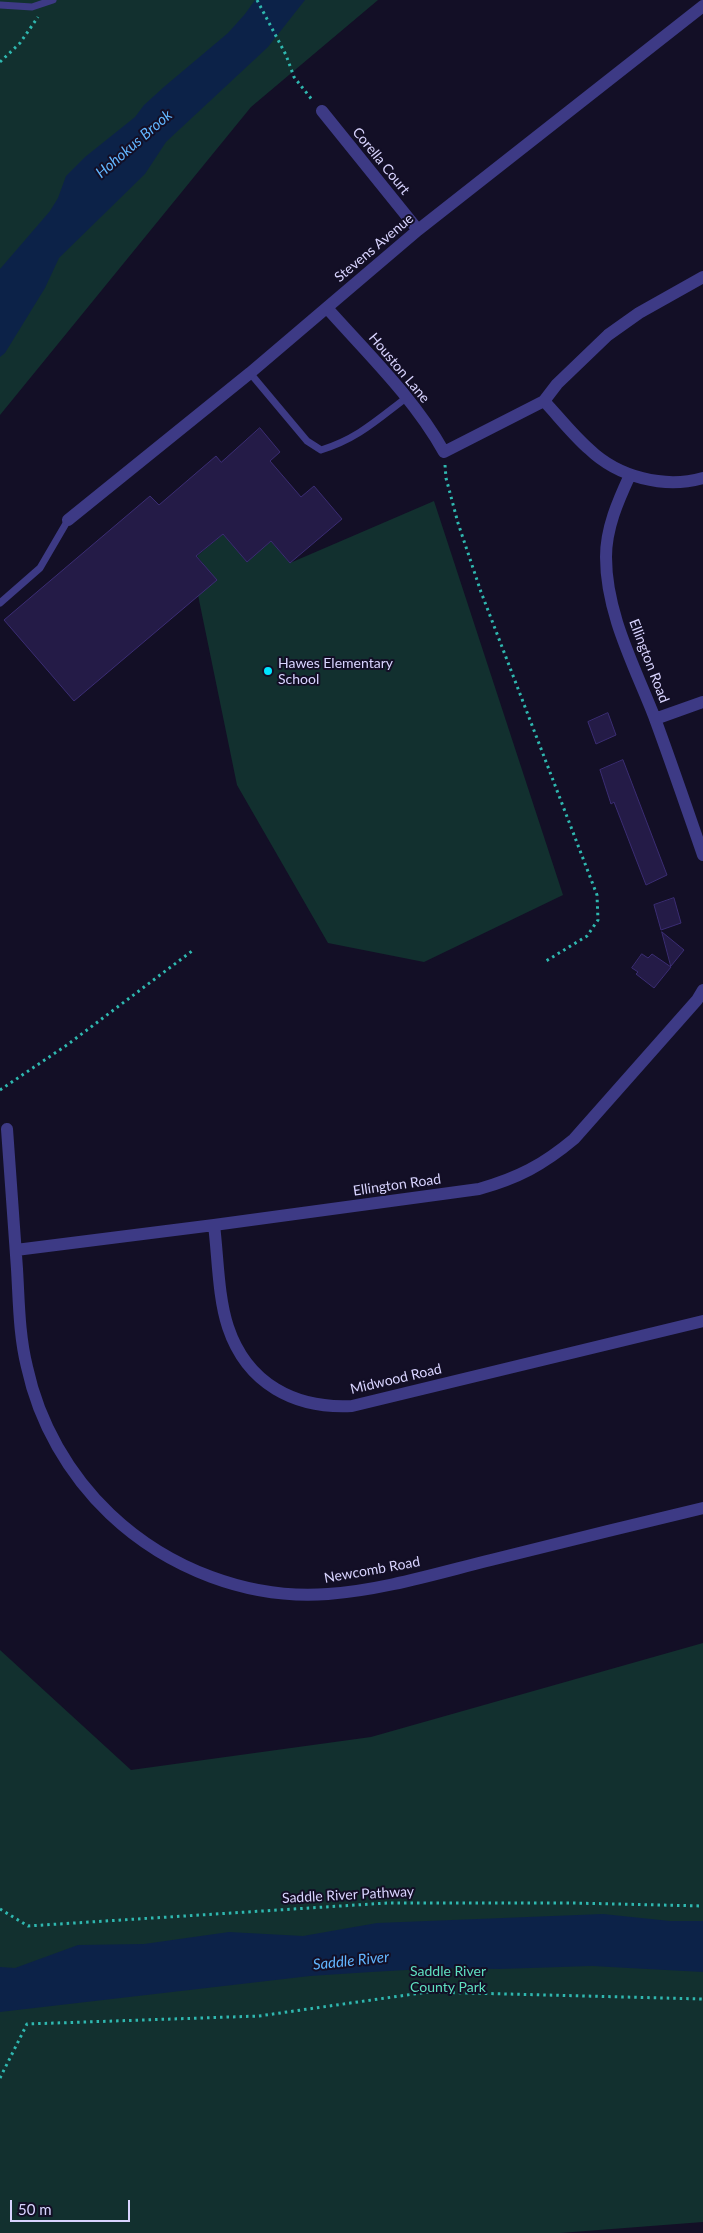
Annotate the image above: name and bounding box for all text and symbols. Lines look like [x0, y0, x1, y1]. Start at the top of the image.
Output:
water label: Hohokus Brook [92, 106, 176, 182]
street label: Corella Court [349, 124, 413, 198]
street label: Stevens Avenue [331, 210, 417, 286]
street label: Houston Lane [365, 330, 433, 406]
street label: Ellington Road [625, 617, 673, 705]
place label: Hawes Elementary School [278, 655, 393, 688]
marker: Hawes Elementary School [262, 665, 274, 677]
street label: Ellington Road [352, 1171, 442, 1199]
street label: Midwood Road [349, 1360, 443, 1398]
street label: Newcomb Road [323, 1553, 421, 1587]
street label: Saddle River Pathway [281, 1883, 415, 1907]
water label: Saddle River [312, 1948, 390, 1974]
park label: Saddle River County Park [410, 1963, 486, 1995]
scale bar [12, 2190, 132, 2222]
text: 50 m [18, 2200, 52, 2218]

